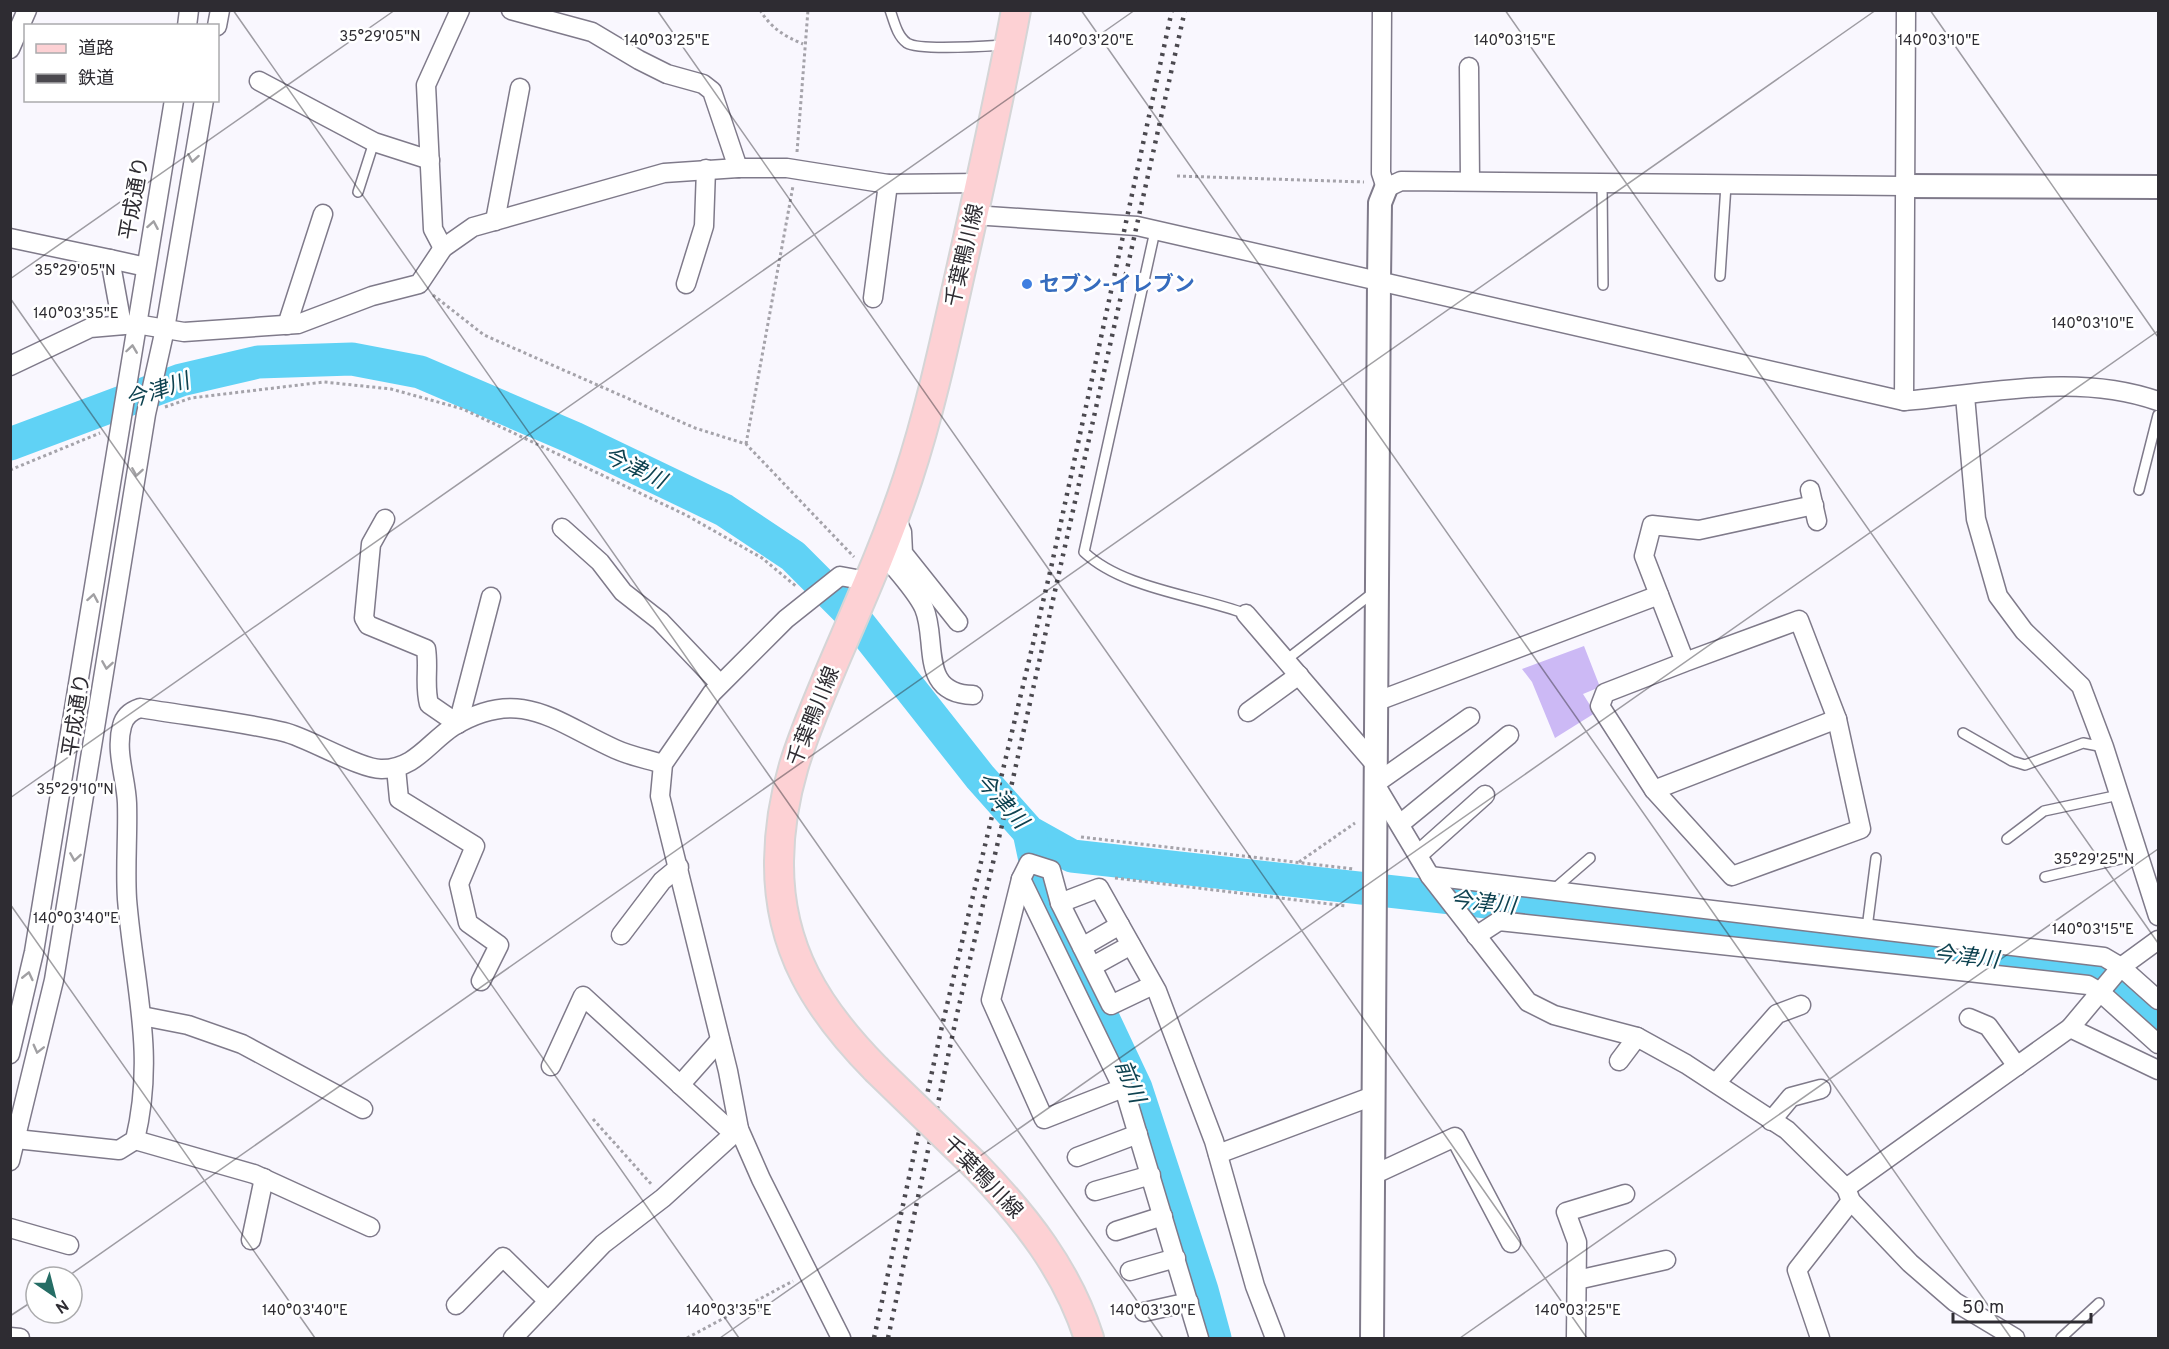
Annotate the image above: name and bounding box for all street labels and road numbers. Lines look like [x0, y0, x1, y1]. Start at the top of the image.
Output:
street label: 平成通り [115, 155, 156, 242]
street label: 千葉鴨川線 [940, 201, 990, 310]
street label: 千葉鴨川線 [782, 663, 847, 770]
street label: 平成通り [58, 672, 97, 759]
street label: 千葉鴨川線 [936, 1131, 1028, 1225]

